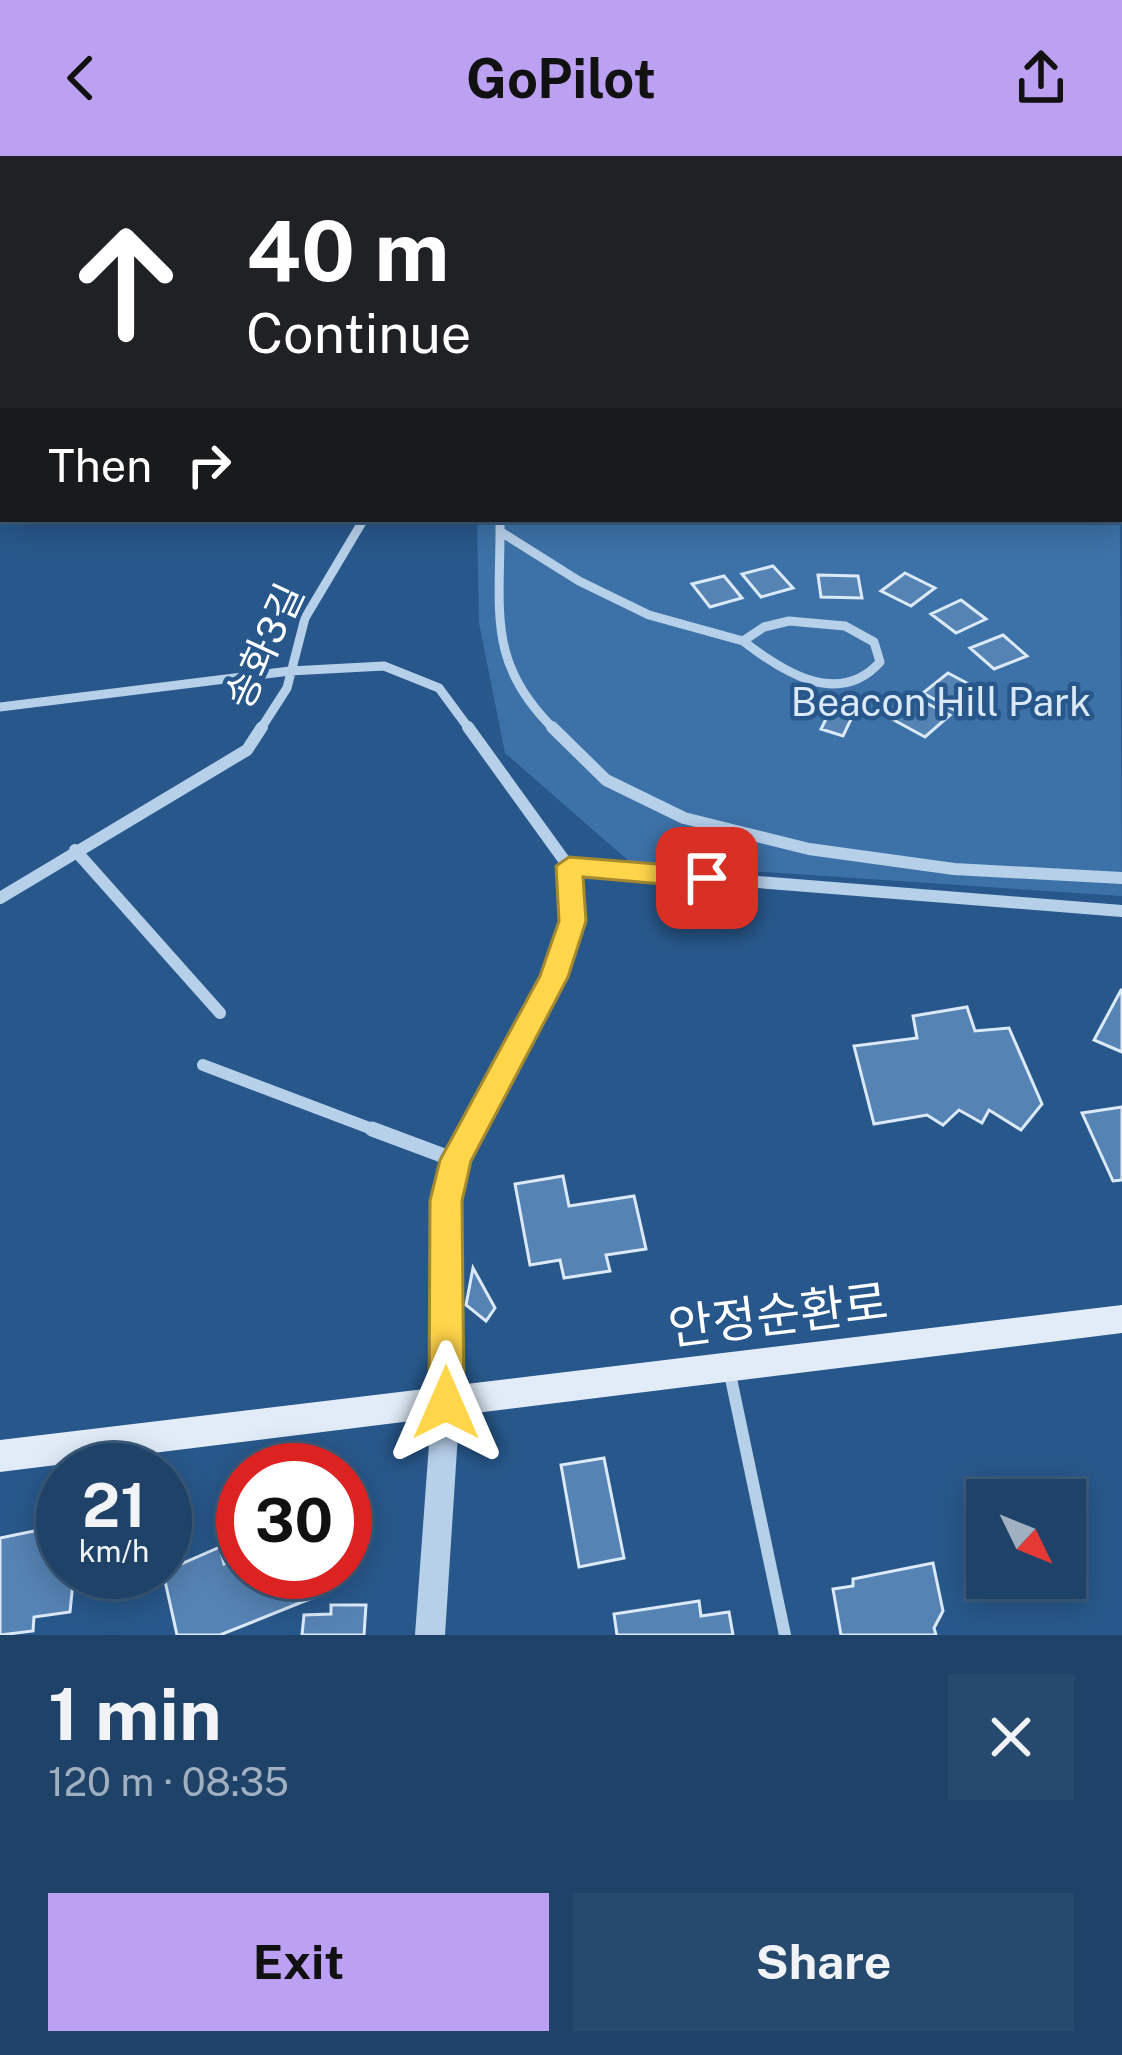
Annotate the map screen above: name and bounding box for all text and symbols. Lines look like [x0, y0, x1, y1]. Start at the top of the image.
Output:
icon: back [48, 45, 114, 111]
icon: share [1008, 45, 1074, 111]
text: GoPilot [466, 47, 656, 110]
text: 40 m [246, 201, 449, 300]
icon: ahead [48, 204, 204, 360]
text: Continue [246, 302, 471, 365]
icon: right [176, 432, 242, 498]
text: Then [48, 439, 152, 492]
street label: 송화3길 [215, 576, 313, 716]
park label: Beacon Hill Park [791, 679, 1091, 725]
pin [656, 827, 758, 929]
icon: arrive [674, 845, 740, 911]
street label: 안정순환로 [665, 1272, 891, 1356]
position arrow [383, 1340, 509, 1466]
speed limit sign: 30 [216, 1443, 372, 1599]
text: 21 [82, 1470, 146, 1541]
north arrow [966, 1479, 1086, 1599]
map controls [966, 1479, 1086, 1599]
text: km/h [79, 1533, 149, 1569]
text: 1 min [48, 1672, 222, 1756]
button: close [948, 1674, 1074, 1800]
text: 120 m · 08:35 [48, 1759, 289, 1805]
button: Exit [48, 1893, 549, 2031]
button: Share [573, 1893, 1074, 2031]

